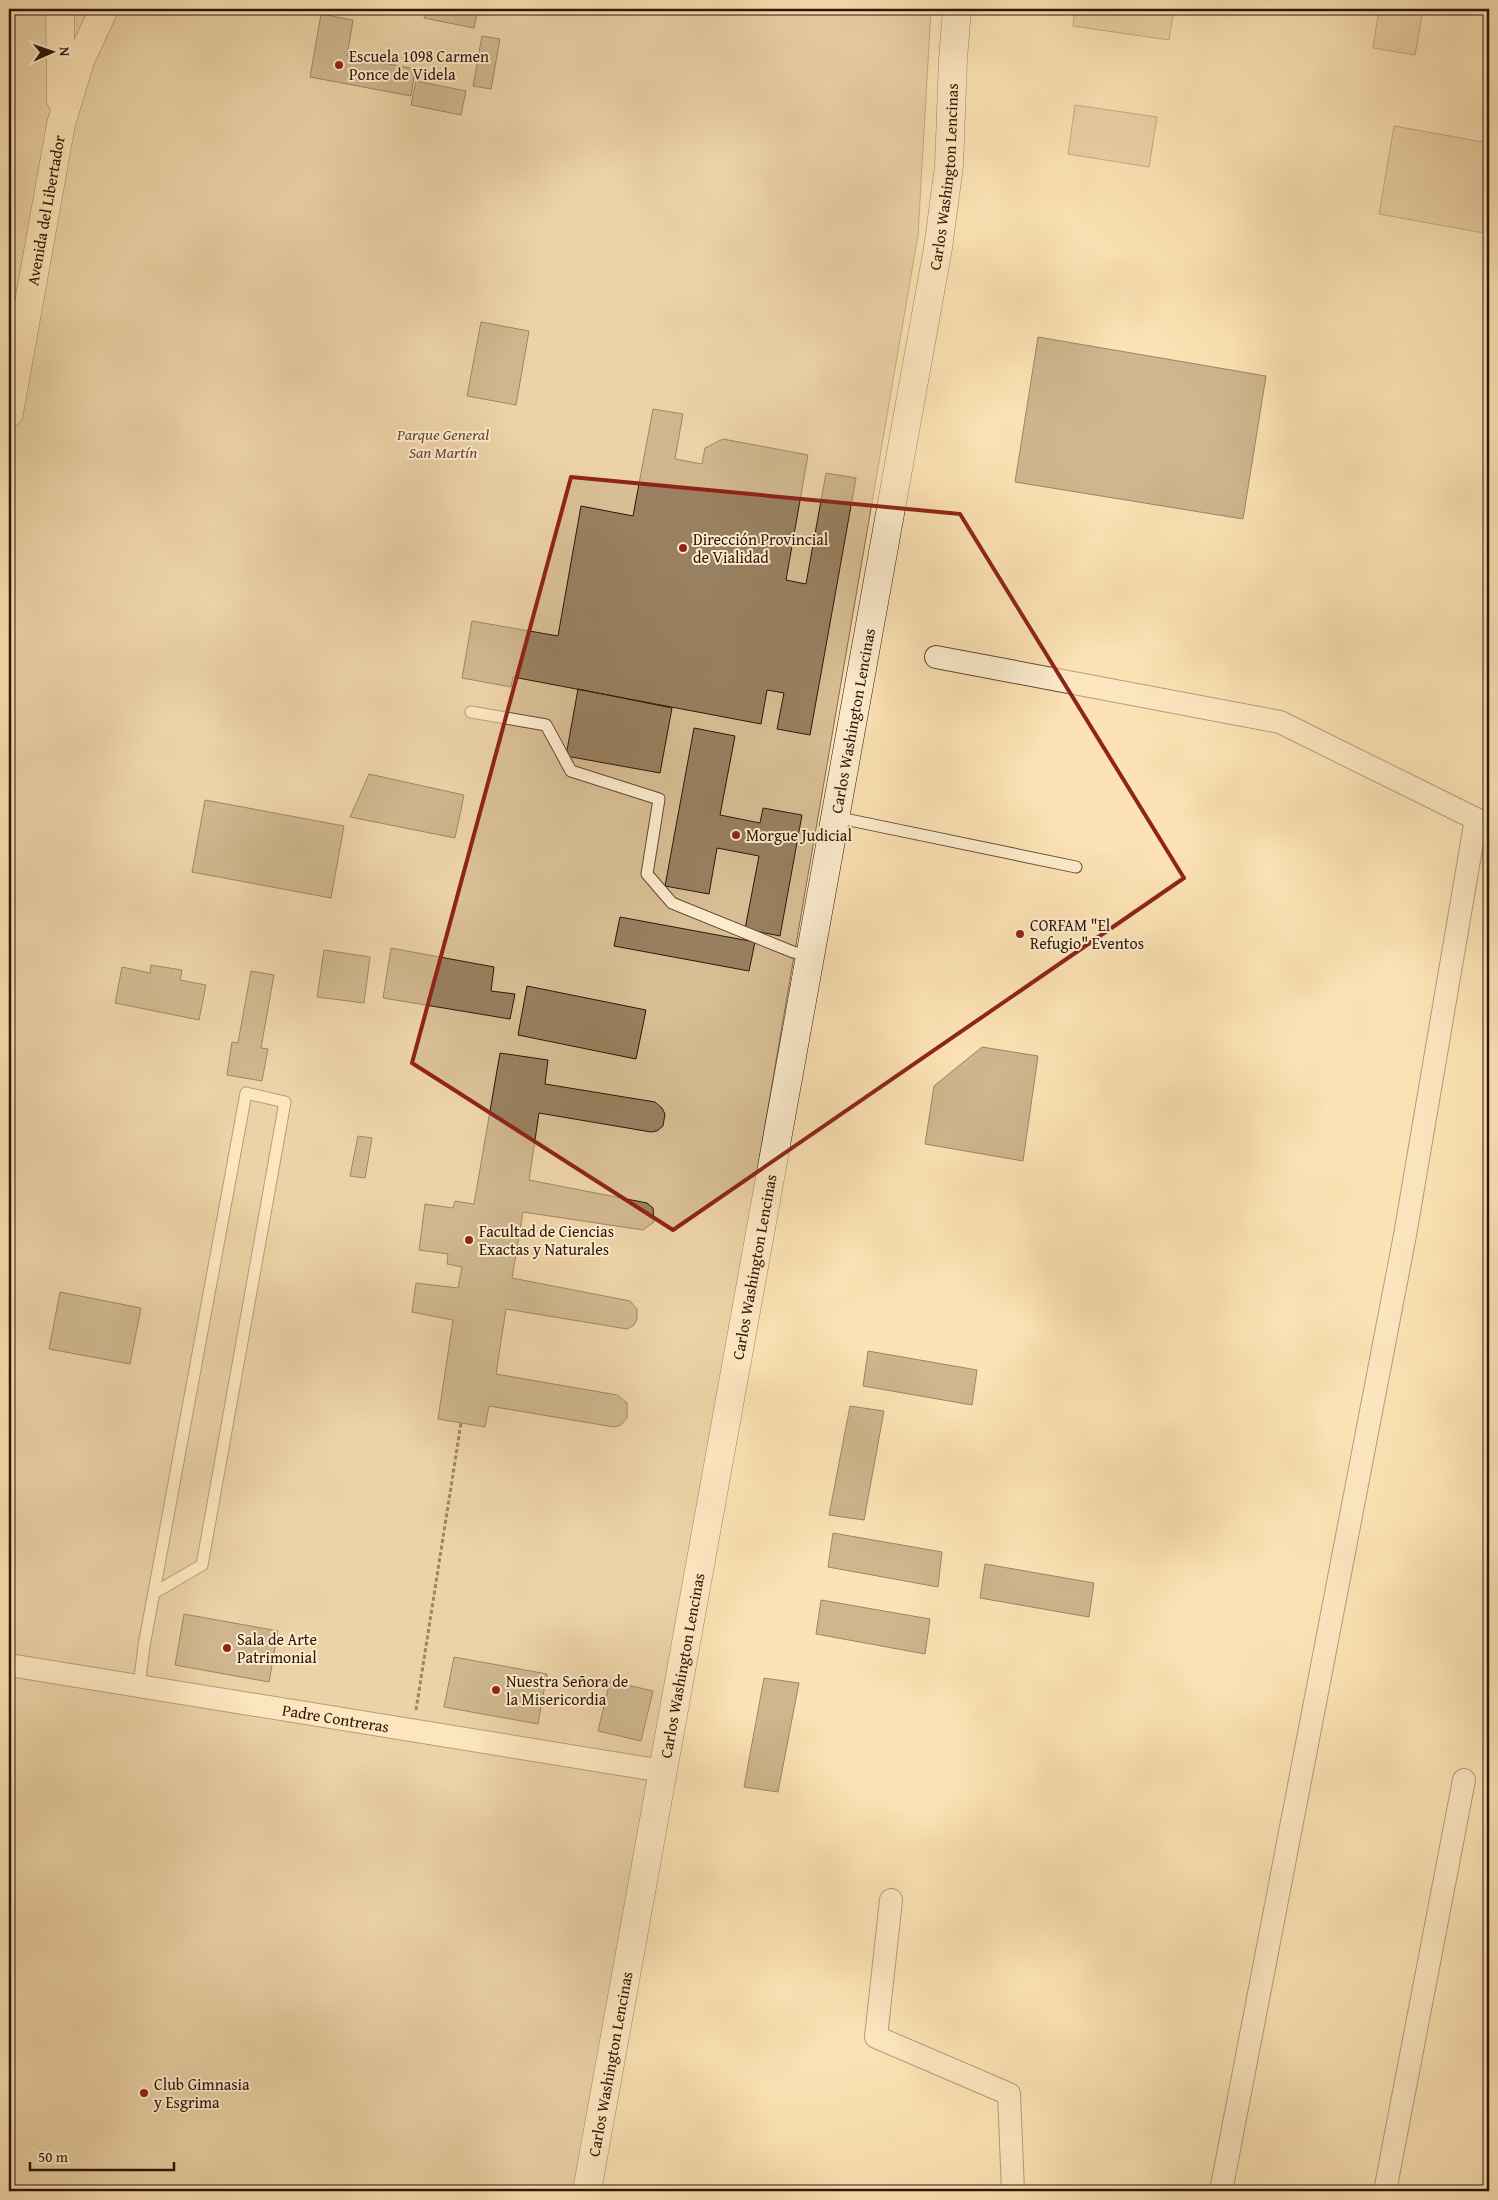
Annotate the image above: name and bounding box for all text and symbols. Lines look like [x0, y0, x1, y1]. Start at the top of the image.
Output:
north arrow [28, 28, 78, 78]
place label: Escuela 1098 Carmen Ponce de Videla [349, 44, 489, 86]
text: N [55, 47, 75, 57]
marker: Escuela 1098 Carmen Ponce de Videla [333, 59, 345, 71]
street label: Carlos Washington Lencinas [922, 83, 964, 272]
street label: Avenida del Libertador [20, 133, 71, 287]
park label: Parque General San Martín [396, 422, 489, 464]
place label: Dirección Provincial de Vialidad [693, 527, 829, 569]
marker: Dirección Provincial de Vialidad [677, 542, 689, 554]
street label: Carlos Washington Lencinas [824, 626, 881, 815]
place label: Morgue Judicial [746, 823, 852, 847]
marker: Morgue Judicial [730, 829, 742, 841]
place label: CORFAM "El Refugio" Eventos [1030, 913, 1144, 955]
marker: CORFAM "El Refugio" Eventos [1014, 928, 1026, 940]
street label: Carlos Washington Lencinas [725, 1172, 782, 1362]
place label: Facultad de Ciencias Exactas y Naturales [479, 1219, 614, 1261]
marker: Facultad de Ciencias Exactas y Naturales [463, 1234, 475, 1246]
street label: Carlos Washington Lencinas [653, 1571, 710, 1760]
place label: Sala de Arte Patrimonial [237, 1627, 317, 1669]
marker: Sala de Arte Patrimonial [221, 1642, 233, 1654]
place label: Nuestra Señora de la Misericordia [506, 1669, 628, 1711]
marker: Nuestra Señora de la Misericordia [490, 1684, 502, 1696]
street label: Padre Contreras [281, 1697, 391, 1738]
street label: Carlos Washington Lencinas [581, 1969, 638, 2159]
place label: Club Gimnasia y Esgrima [153, 2072, 250, 2114]
marker: Club Gimnasia y Esgrima [138, 2087, 150, 2099]
scale bar [30, 2140, 174, 2172]
text: 50 m [38, 2146, 69, 2167]

